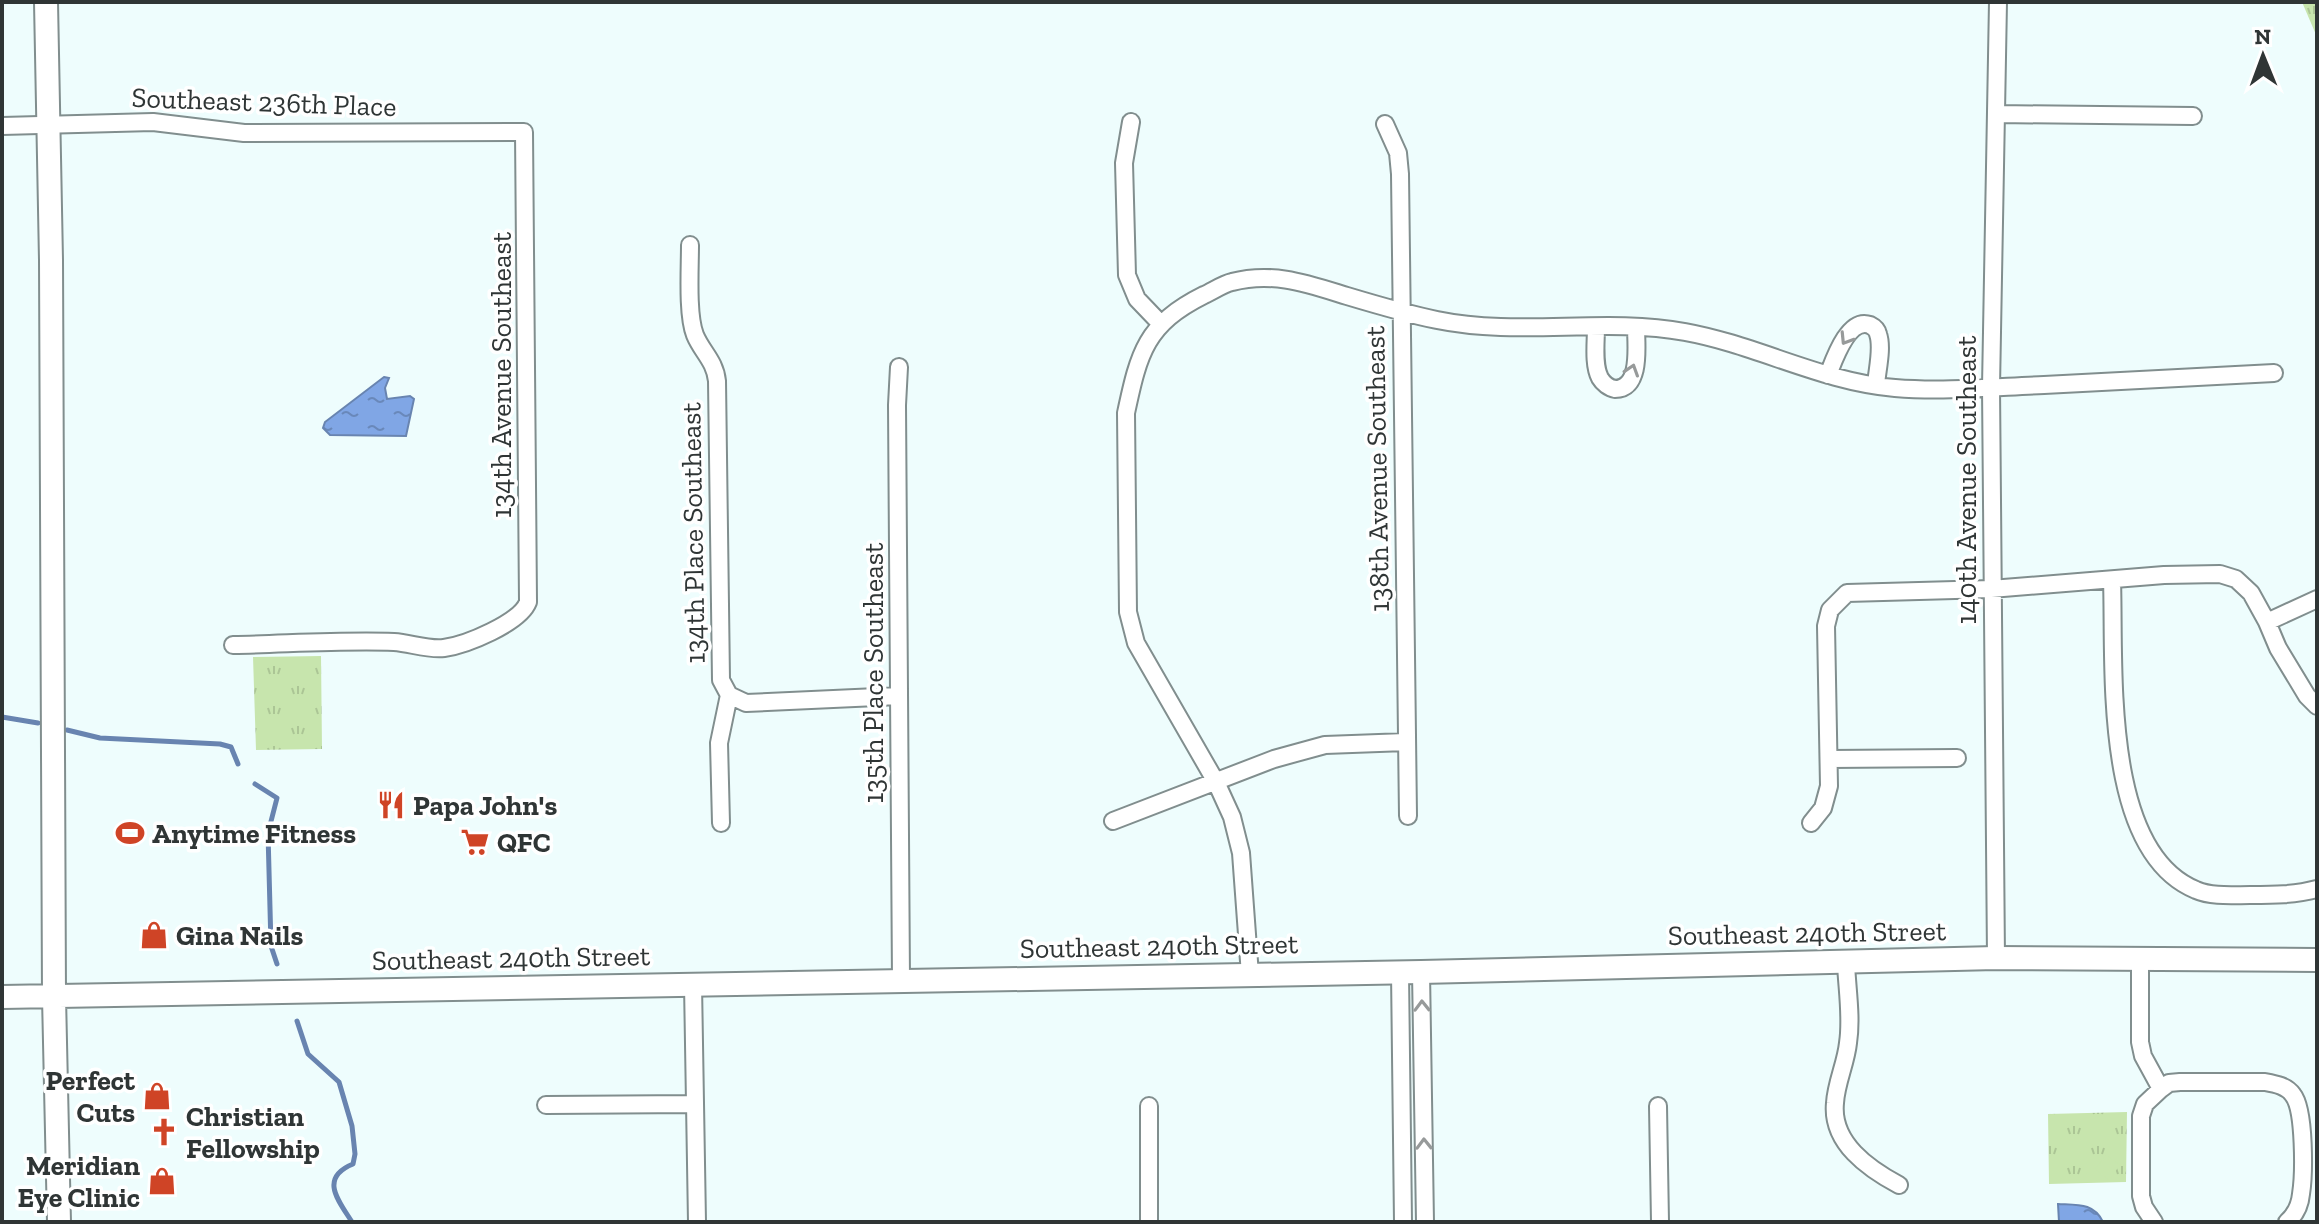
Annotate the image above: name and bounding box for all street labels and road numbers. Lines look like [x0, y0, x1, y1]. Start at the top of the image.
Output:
street label: Southeast 236th Place [131, 81, 397, 123]
street label: 134th Avenue Southeast [485, 231, 518, 518]
street label: 138th Avenue Southeast [1358, 325, 1396, 612]
street label: 140th Avenue Southeast [1950, 335, 1983, 624]
street label: 134th Place Southeast [674, 401, 712, 664]
street label: 135th Place Southeast [857, 542, 890, 803]
street label: Southeast 240th Street [1668, 914, 1947, 952]
street label: Southeast 240th Street [1020, 927, 1299, 965]
street label: Southeast 240th Street [372, 939, 651, 977]

